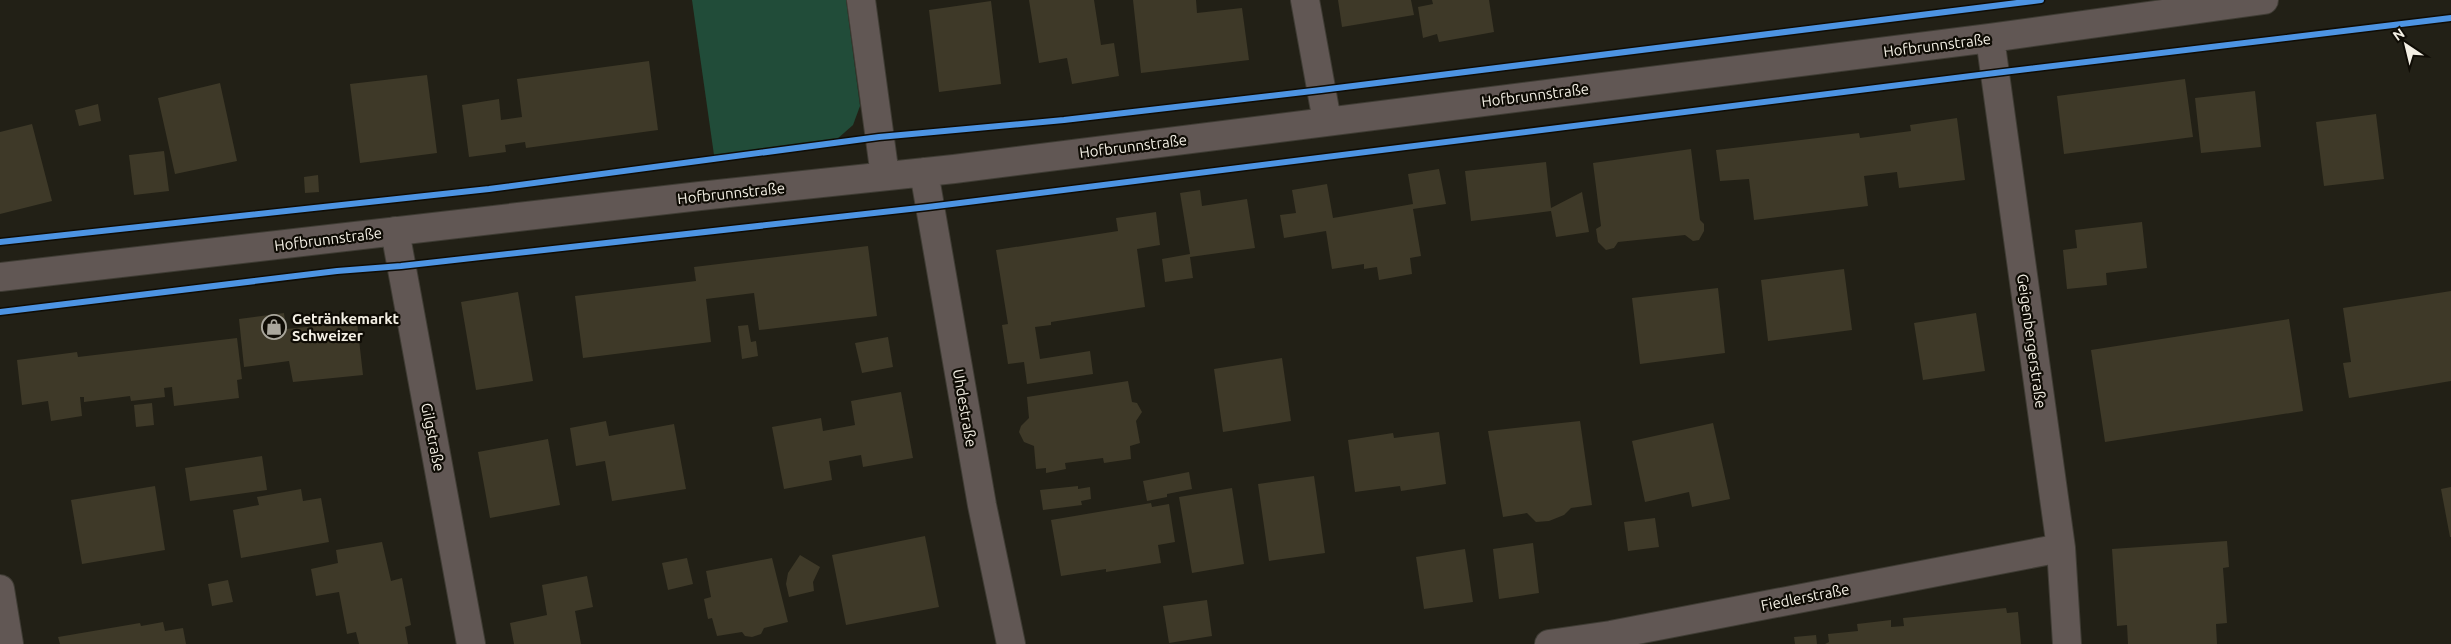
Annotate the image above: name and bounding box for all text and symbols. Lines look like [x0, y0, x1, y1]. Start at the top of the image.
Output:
north arrow [2381, 20, 2431, 70]
text: N [2390, 25, 2407, 44]
street label: Hofbrunnstraße [1882, 30, 1992, 60]
street label: Hofbrunnstraße [1480, 80, 1590, 110]
street label: Hofbrunnstraße [1078, 131, 1188, 161]
street label: Hofbrunnstraße [676, 179, 786, 207]
street label: Hofbrunnstraße [273, 224, 383, 254]
street label: Geigenbergerstraße [2014, 273, 2050, 409]
place label: Getränkemarkt Schweizer [292, 310, 400, 344]
shop icon: Getränkemarkt Schweizer [261, 314, 287, 340]
street label: Uhdestraße [950, 368, 980, 448]
street label: Gilgstraße [418, 401, 448, 473]
street label: Fiedlerstraße [1759, 580, 1851, 614]

